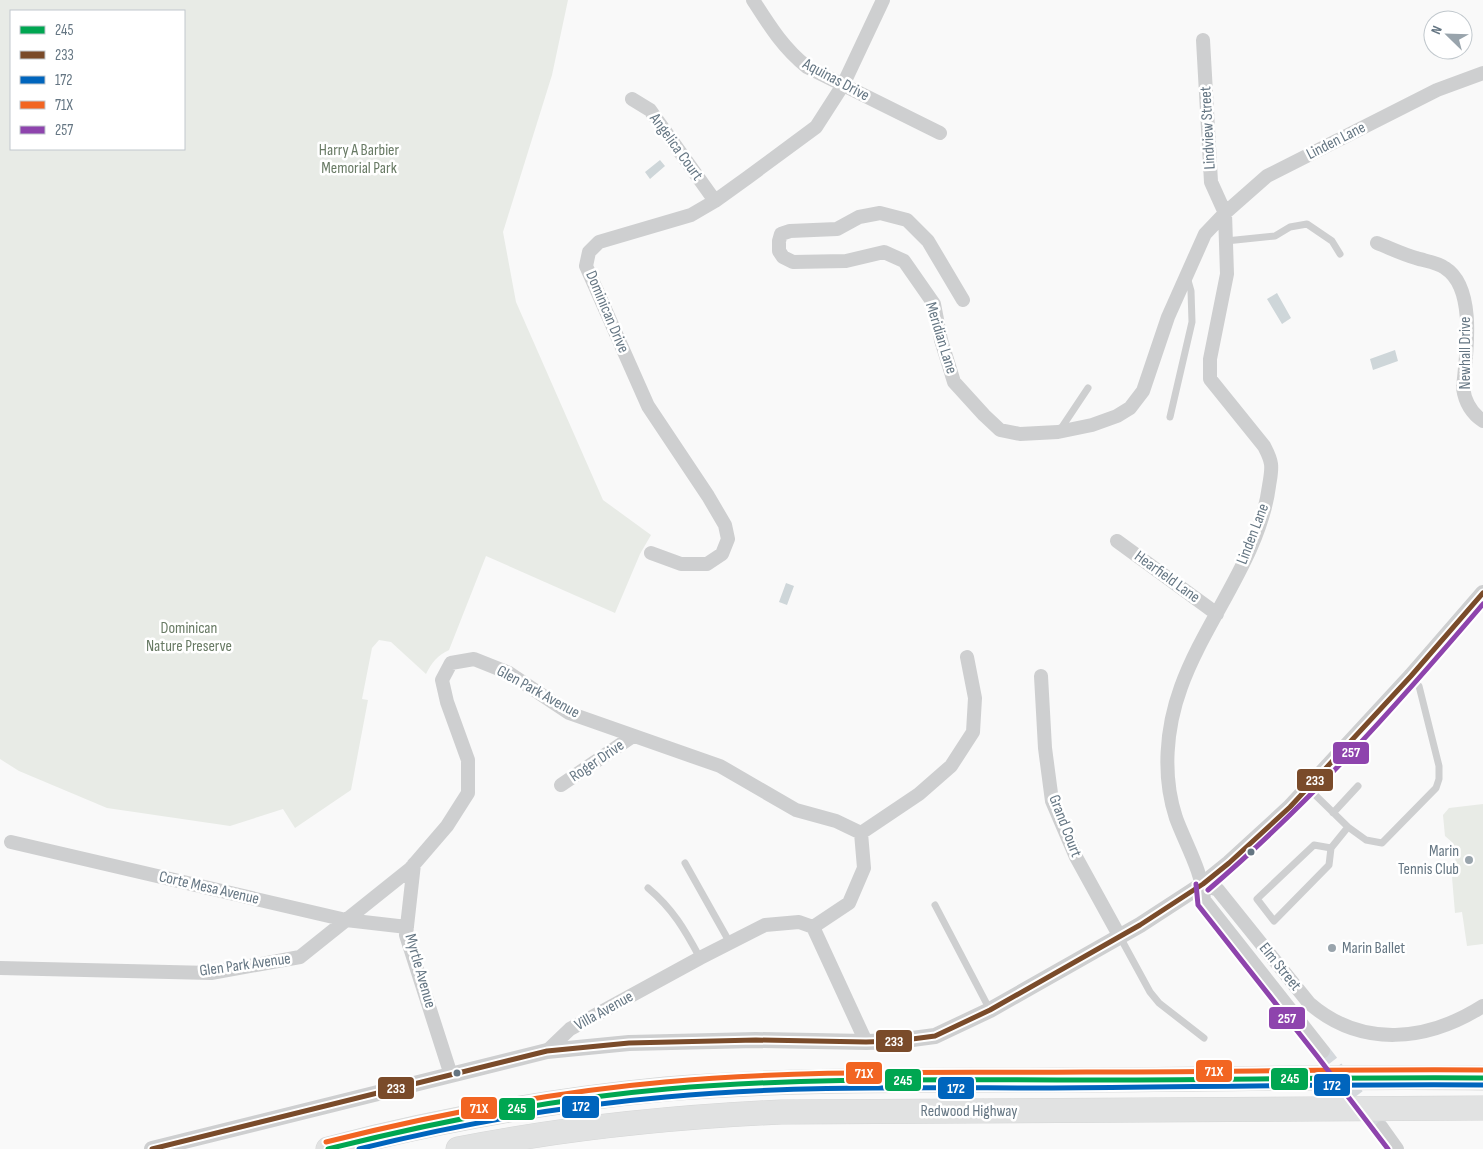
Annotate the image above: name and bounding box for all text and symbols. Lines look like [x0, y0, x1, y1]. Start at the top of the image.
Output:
legend [10, 10, 185, 150]
north arrow [1423, 10, 1473, 60]
text: 245 [55, 21, 73, 40]
text: N [1427, 23, 1446, 37]
text: 233 [55, 46, 74, 65]
street label: Aquinas Drive [799, 54, 873, 105]
text: 172 [55, 71, 72, 90]
street label: Lindview Street [1196, 86, 1220, 170]
text: 71X [55, 96, 74, 115]
street label: Angelica Court [645, 109, 707, 184]
street label: Linden Lane [1303, 118, 1369, 164]
text: 257 [55, 121, 73, 140]
park label: Harry A Barbier Memorial Park [319, 141, 400, 178]
street label: Dominican Drive [581, 268, 633, 356]
street label: Meridian Lane [921, 300, 961, 376]
street label: Newhall Drive [1456, 317, 1475, 389]
street label: Linden Lane [1233, 501, 1273, 567]
street label: Hearfield Lane [1130, 547, 1204, 607]
park label: Dominican Nature Preserve [146, 619, 232, 656]
street label: Glen Park Avenue [493, 661, 583, 723]
street label: Roger Drive [566, 736, 628, 786]
line badge: 257 [1332, 741, 1370, 765]
text: 257 [1342, 744, 1361, 761]
line badge: 233 [1296, 768, 1334, 792]
text: 233 [1306, 772, 1324, 789]
street label: Grand Court [1044, 792, 1086, 860]
place label: Marin Tennis Club [1398, 842, 1459, 879]
unlabelled marker [1246, 847, 1256, 857]
marker: Marin Tennis Club [1463, 854, 1475, 866]
street label: Corte Mesa Avenue [157, 867, 261, 909]
street label: Myrtle Avenue [400, 932, 440, 1010]
street label: Elm Street [1255, 939, 1305, 995]
place label: Marin Ballet [1342, 939, 1405, 958]
marker: Marin Ballet [1326, 942, 1338, 954]
street label: Glen Park Avenue [198, 949, 292, 981]
street label: Villa Avenue [571, 987, 637, 1035]
line badge: 257 [1268, 1006, 1306, 1030]
text: 257 [1278, 1010, 1297, 1027]
line badge: 233 [875, 1029, 913, 1053]
text: 233 [885, 1033, 903, 1050]
line badge: 71X [1195, 1059, 1233, 1083]
line badge: 71X [845, 1061, 883, 1085]
text: 71X [1205, 1063, 1224, 1080]
text: 71X [855, 1065, 874, 1082]
line badge: 245 [1270, 1067, 1309, 1091]
unlabelled marker [452, 1068, 462, 1078]
line badge: 245 [884, 1068, 922, 1092]
text: 245 [1281, 1070, 1299, 1087]
text: 245 [894, 1072, 912, 1089]
line badge: 172 [1313, 1073, 1351, 1097]
line badge: 233 [377, 1076, 415, 1100]
line badge: 172 [937, 1076, 975, 1100]
text: 172 [1323, 1077, 1341, 1094]
text: 233 [387, 1080, 405, 1097]
text: 172 [947, 1080, 965, 1097]
line badge: 172 [561, 1095, 600, 1119]
line badge: 71X [460, 1096, 498, 1120]
line badge: 245 [498, 1097, 536, 1121]
text: 172 [572, 1098, 590, 1115]
text: 71X [470, 1100, 489, 1117]
text: 245 [508, 1100, 526, 1117]
street label: Redwood Highway [920, 1102, 1018, 1121]

